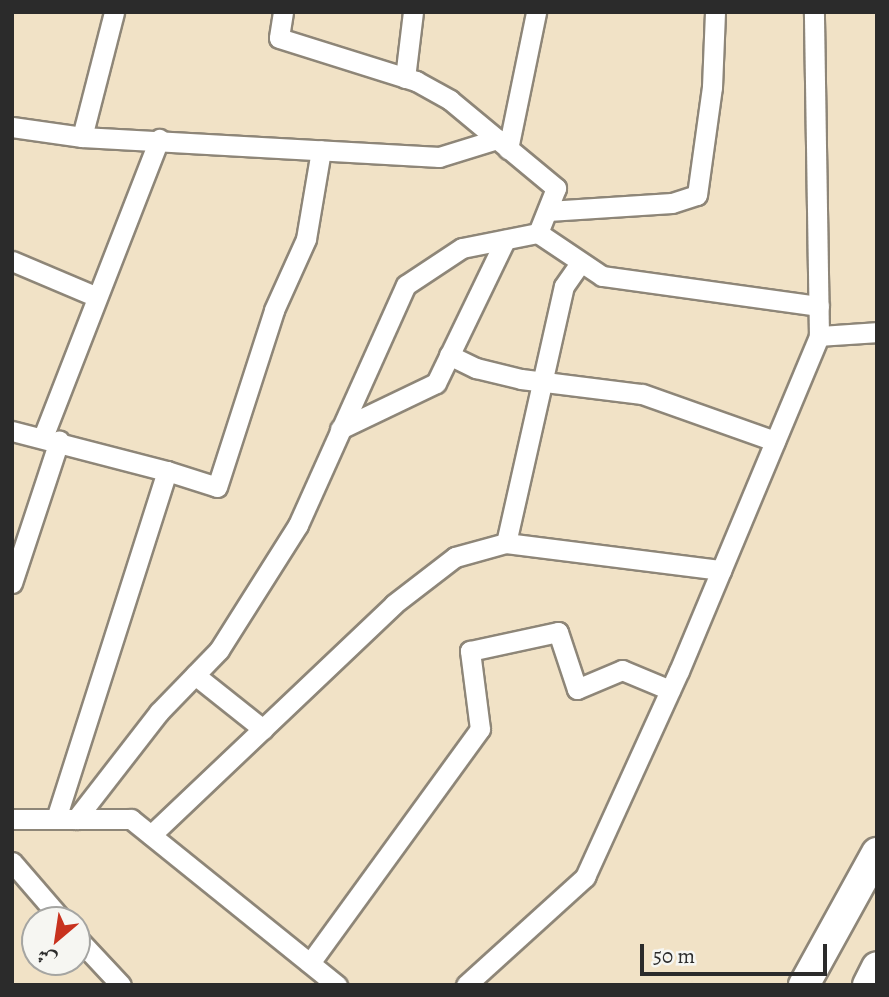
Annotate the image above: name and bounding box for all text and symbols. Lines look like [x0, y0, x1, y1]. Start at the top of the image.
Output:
north arrow [21, 906, 91, 976]
scale bar [644, 930, 831, 974]
text: ش [32, 942, 61, 974]
text: 50 m [653, 942, 695, 970]

